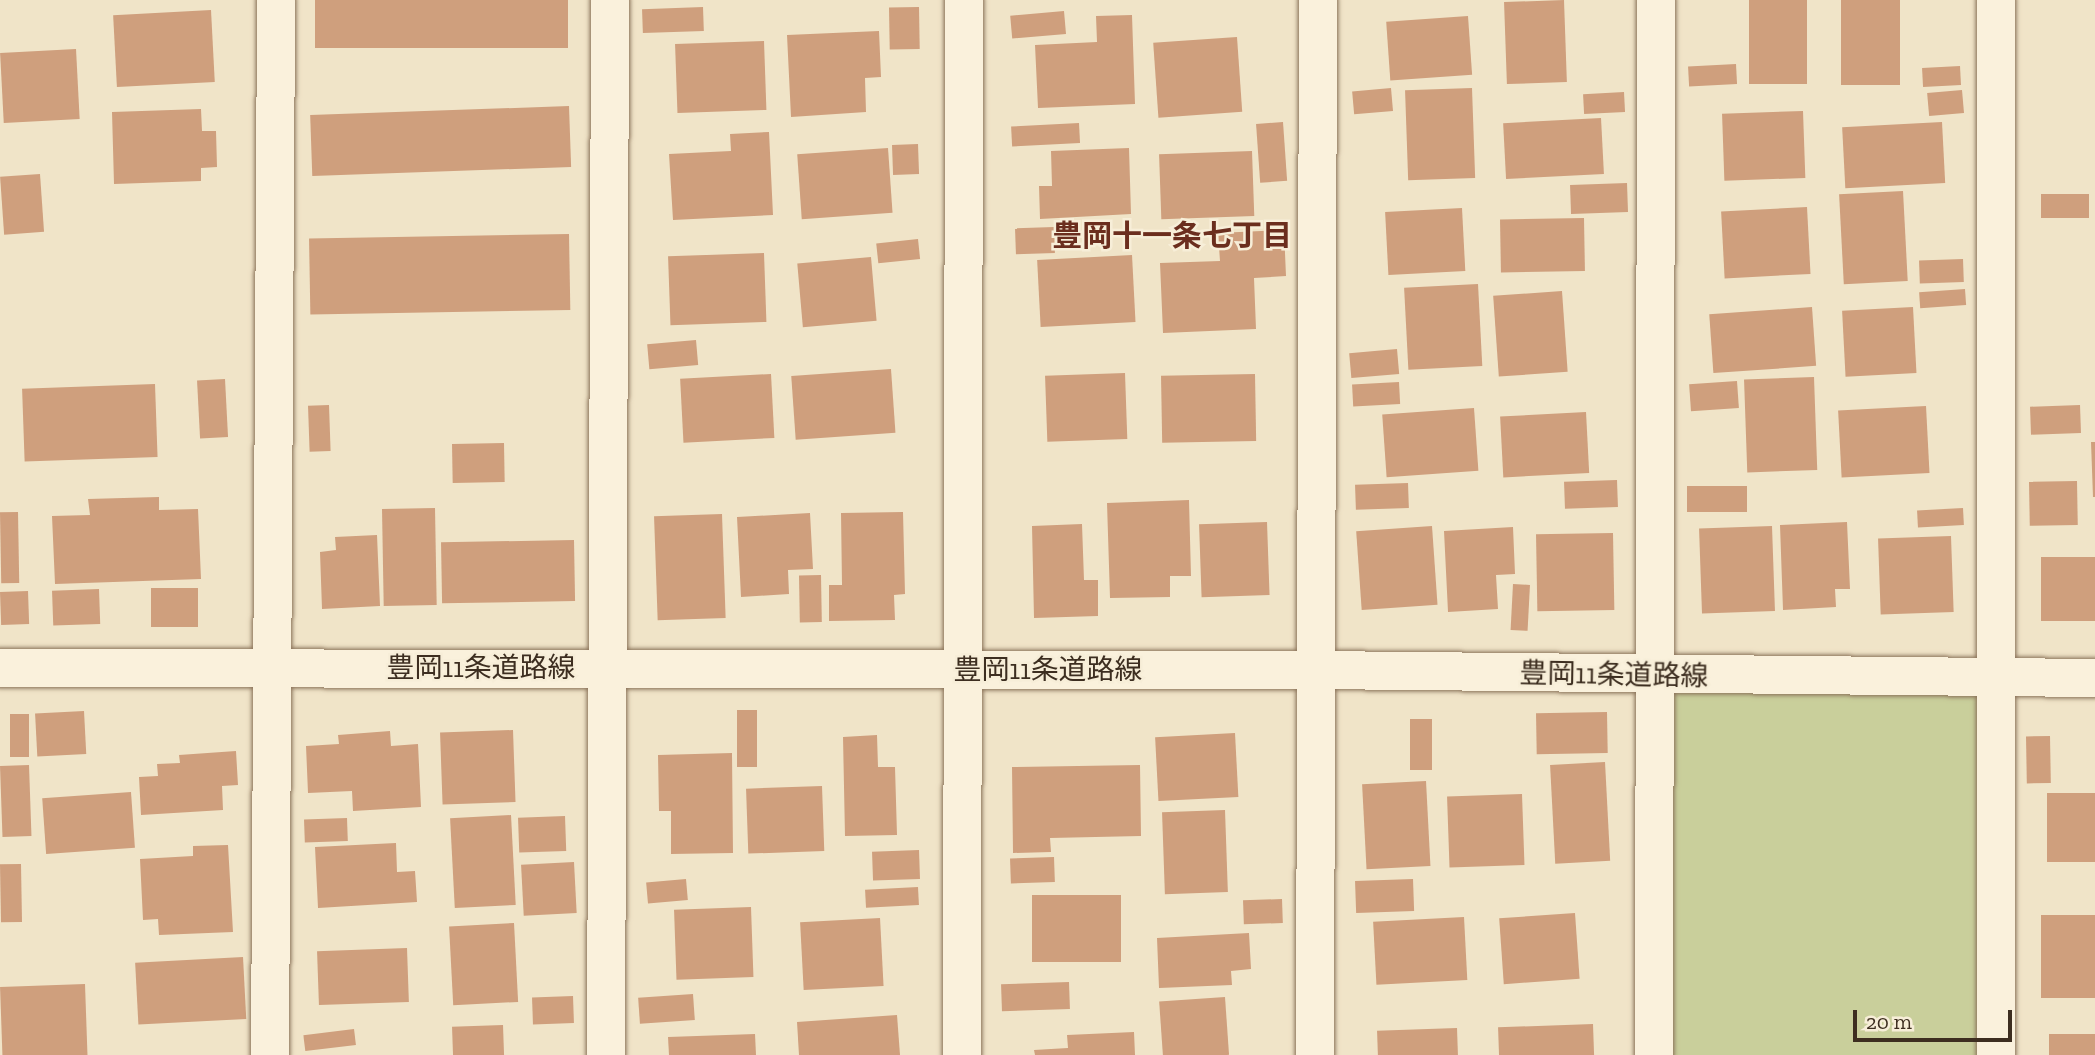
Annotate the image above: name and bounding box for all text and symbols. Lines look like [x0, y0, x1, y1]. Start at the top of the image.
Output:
district label: 豊岡十一条七丁目 [1052, 218, 1292, 254]
street label: 豊岡11条道路線 [386, 651, 576, 685]
street label: 豊岡11条道路線 [953, 653, 1143, 687]
street label: 豊岡11条道路線 [1519, 657, 1709, 693]
scale bar [1857, 996, 2016, 1040]
text: 20 m [1866, 1009, 1912, 1034]

